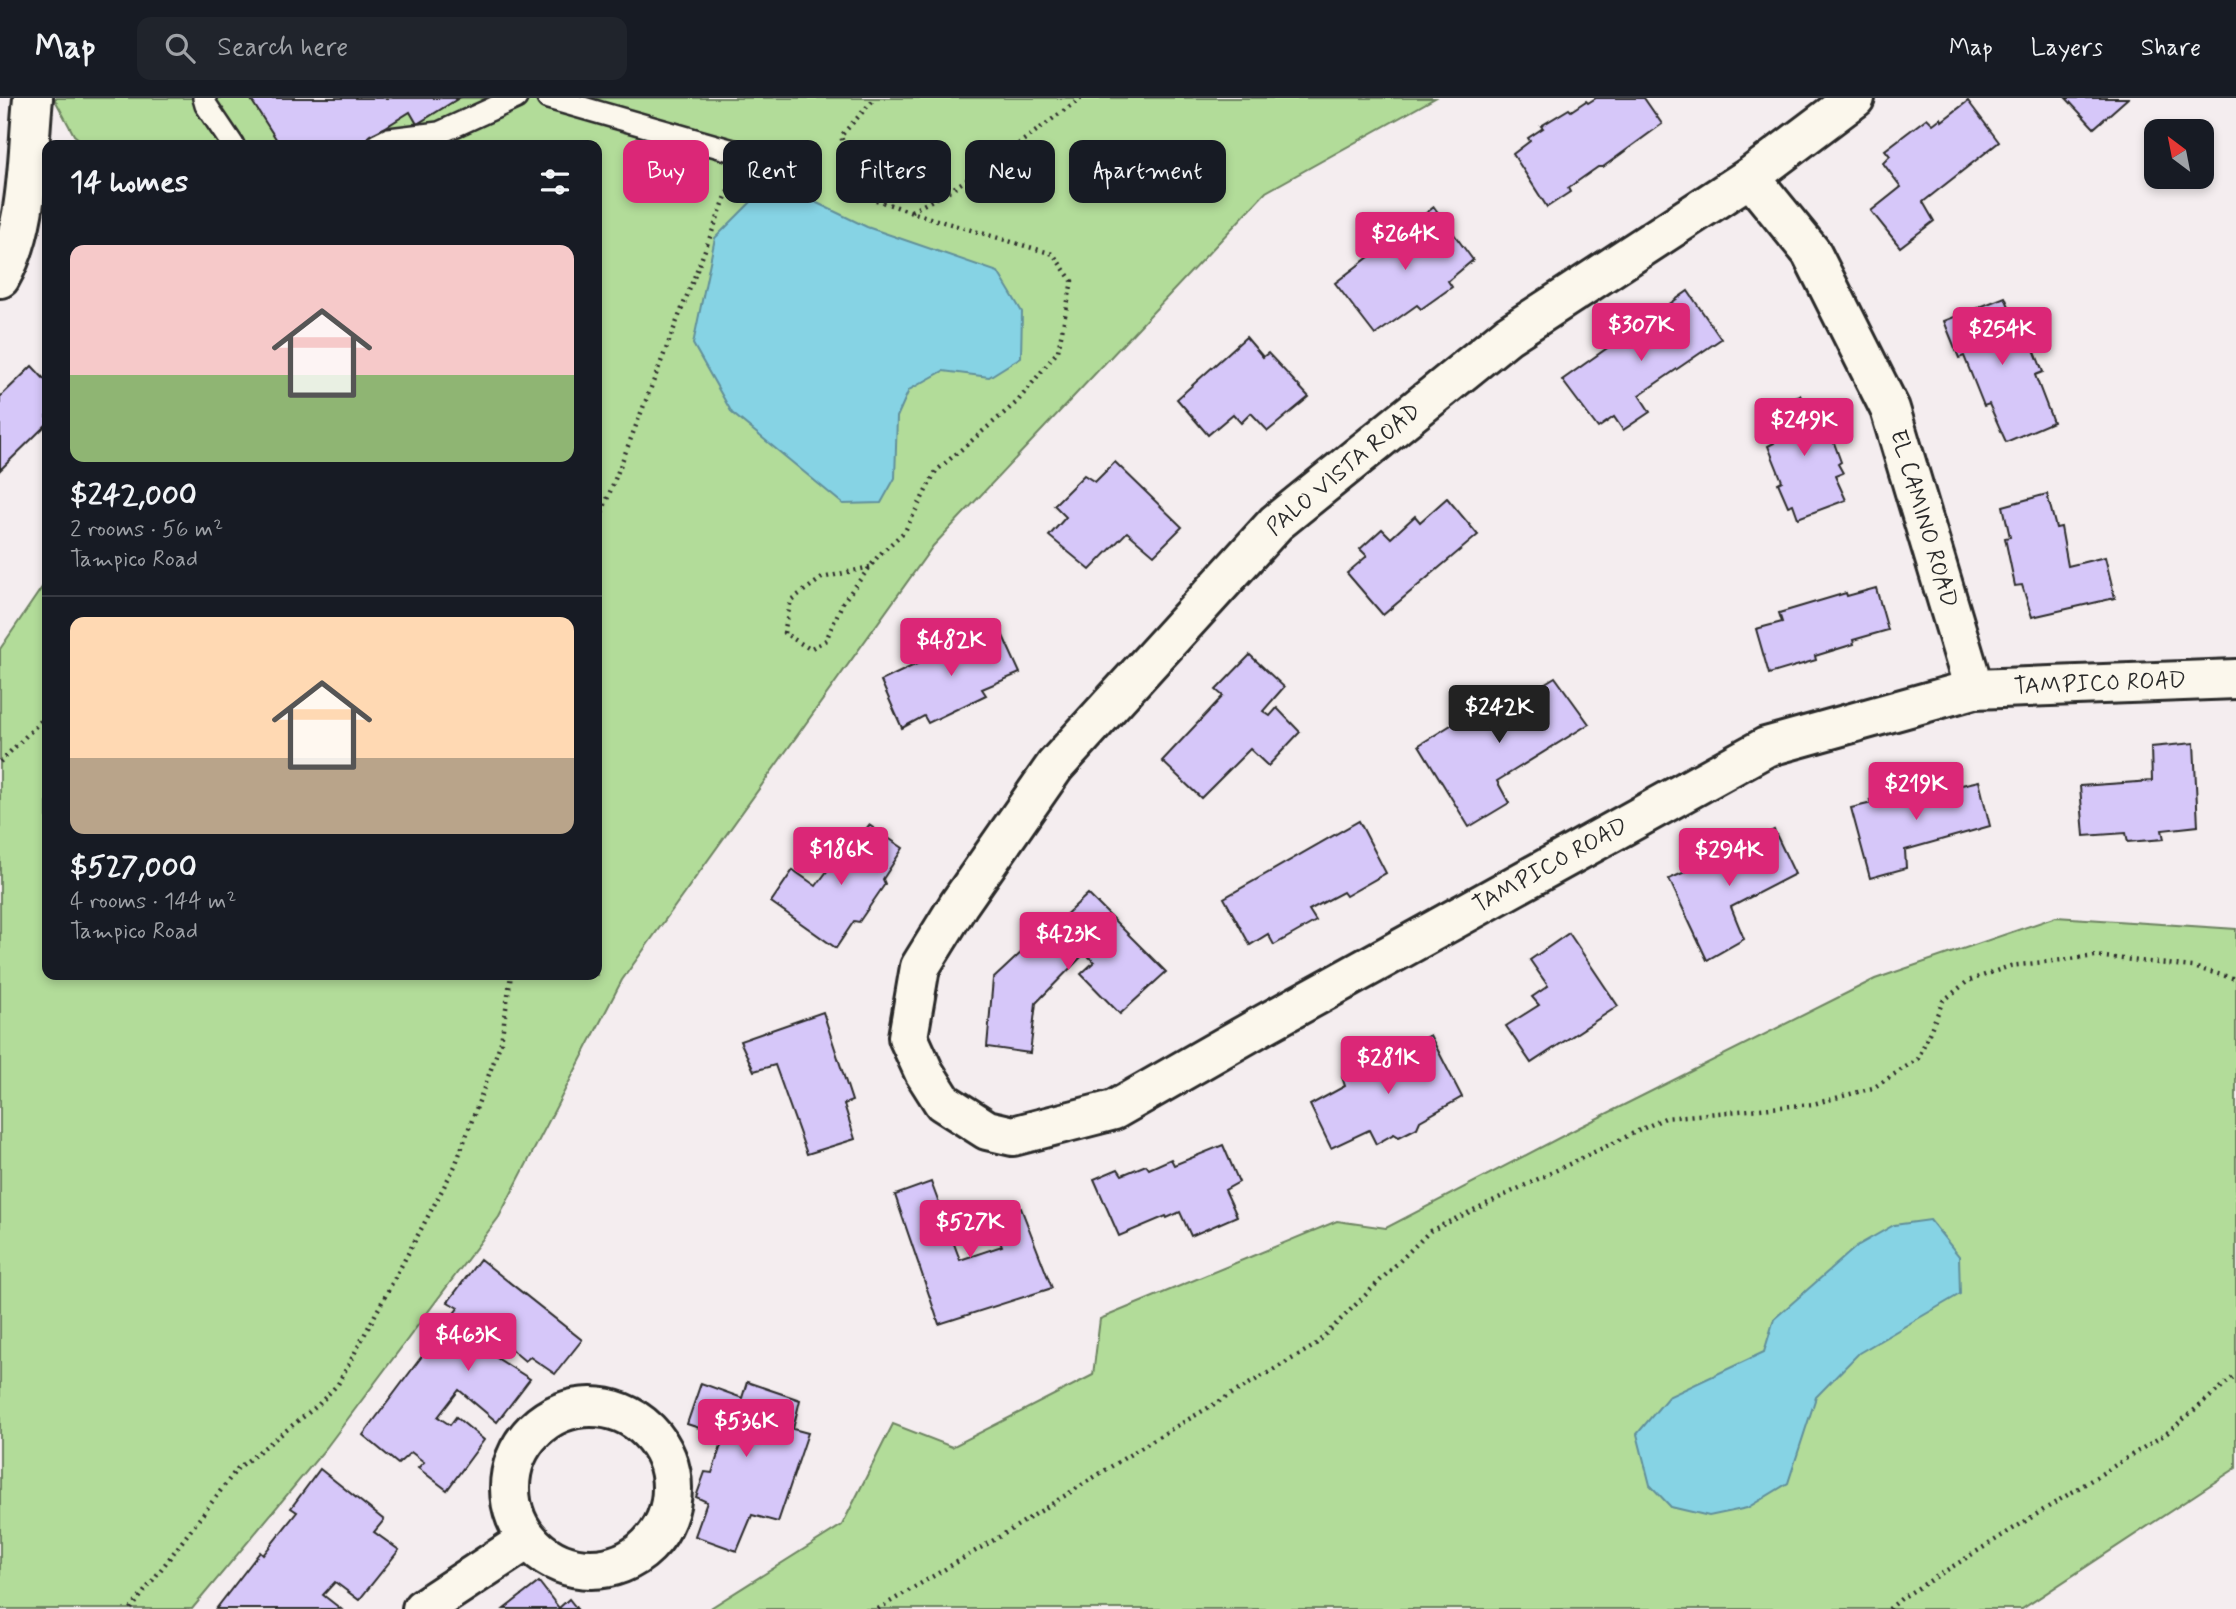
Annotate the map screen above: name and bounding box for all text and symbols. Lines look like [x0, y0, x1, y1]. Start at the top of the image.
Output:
search box [137, 17, 627, 80]
text: Map [35, 26, 95, 70]
icon: search [161, 29, 199, 67]
text: Search here [217, 31, 348, 65]
text: Map [1949, 33, 1993, 64]
text: Layers [2031, 33, 2103, 64]
text: Share [2141, 33, 2201, 64]
north arrow [2144, 119, 2214, 189]
map controls [2144, 119, 2214, 189]
chip: Buy [623, 140, 709, 203]
chip: Rent [723, 140, 822, 203]
chip: Filters [836, 140, 951, 203]
chip: New [965, 140, 1055, 203]
chip: Apartment [1069, 140, 1226, 203]
text: 14 homes [70, 163, 188, 202]
icon: filters [536, 163, 574, 201]
pin: $264K [1356, 212, 1454, 272]
text: $264K [1371, 220, 1439, 250]
icon: home [259, 290, 385, 416]
pin: $307K [1592, 303, 1690, 363]
pin: $254K [1953, 308, 2051, 367]
text: $307K [1608, 311, 1674, 341]
text: $254K [1969, 315, 2035, 345]
street label: PALO VISTA ROAD [1261, 397, 1427, 543]
pin: $249K [1755, 398, 1853, 458]
text: $249K [1770, 406, 1838, 436]
street label: EL CAMINO ROAD [1882, 426, 1964, 611]
text: $242,000 [70, 476, 197, 515]
text: 2 rooms · 56 m² [70, 515, 223, 545]
text: Tampico Road [70, 545, 198, 575]
pin: $482K [902, 618, 1000, 678]
text: $482K [916, 626, 986, 656]
icon: home [259, 662, 385, 788]
street label: TAMPICO ROAD [2013, 666, 2187, 702]
pin: $242K [1450, 686, 1548, 745]
text: $242K [1465, 693, 1533, 723]
pin: $219K [1867, 762, 1965, 822]
text: $219K [1884, 770, 1948, 800]
street label: TAMPICO ROAD [1468, 811, 1633, 921]
pin: $186K [792, 828, 890, 887]
pin: $294K [1680, 828, 1778, 888]
text: $186K [809, 835, 873, 865]
text: $294K [1695, 836, 1763, 866]
text: $527,000 [70, 848, 197, 887]
text: 4 rooms · 144 m² [70, 887, 237, 917]
pin: $423K [1019, 912, 1117, 972]
text: Tampico Road [70, 917, 198, 947]
text: $423K [1036, 920, 1100, 950]
pin: $281K [1339, 1037, 1437, 1096]
text: $281K [1357, 1044, 1419, 1074]
pin: $527K [921, 1200, 1019, 1260]
text: $527K [936, 1208, 1004, 1238]
pin: $463K [419, 1314, 517, 1373]
text: $463K [435, 1321, 501, 1351]
pin: $536K [697, 1400, 795, 1459]
text: $536K [714, 1407, 778, 1437]

